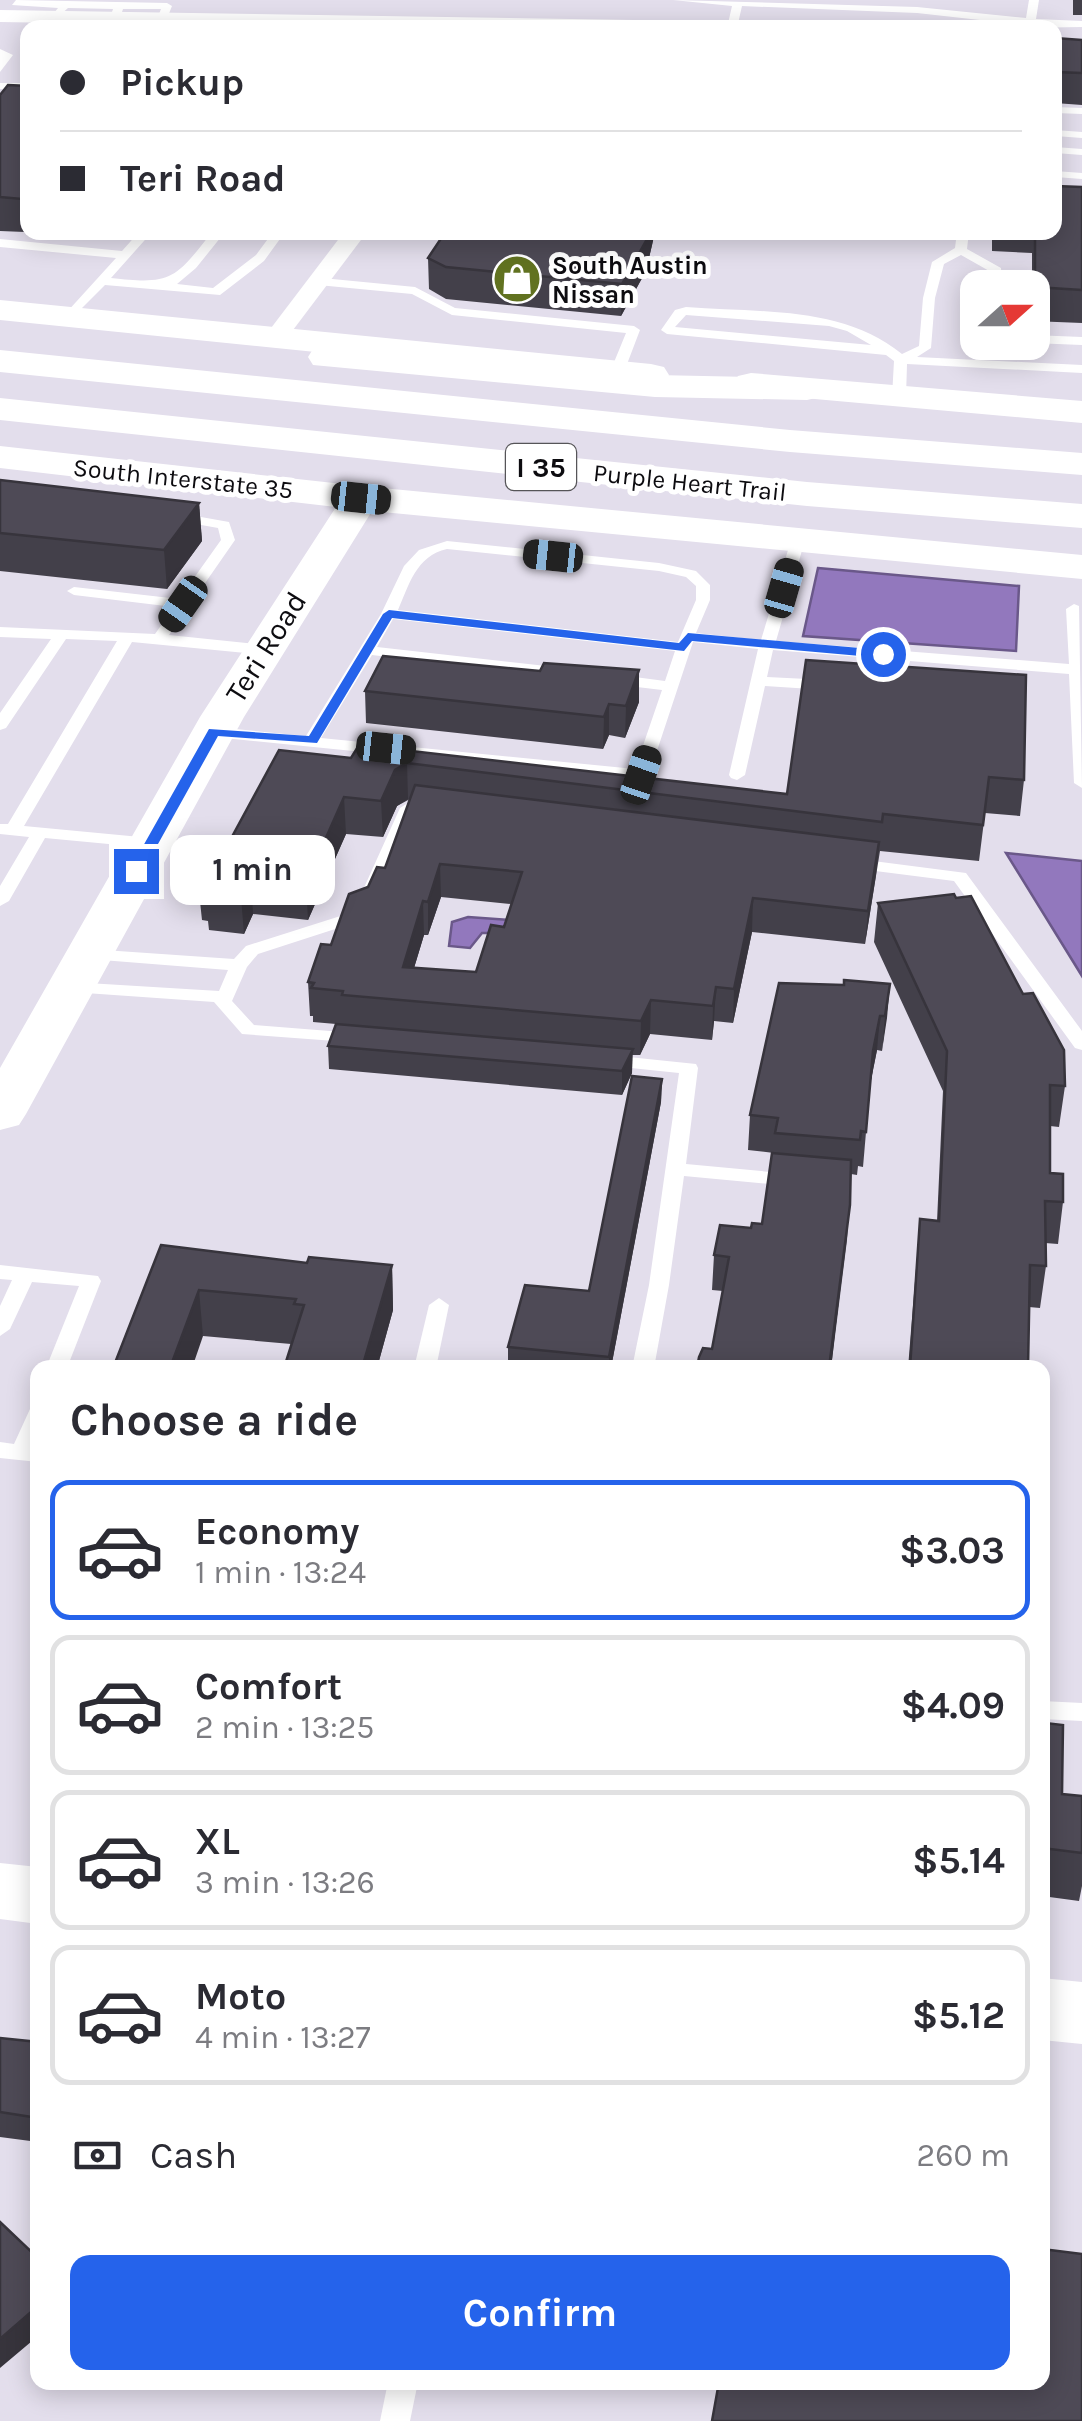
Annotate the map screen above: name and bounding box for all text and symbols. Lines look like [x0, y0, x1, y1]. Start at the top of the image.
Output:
text: Pickup [120, 60, 244, 105]
text: Teri Road [120, 156, 286, 201]
place label: South Austin Nissan [552, 251, 708, 309]
shop icon: South Austin Nissan [491, 253, 543, 305]
north arrow [960, 270, 1050, 360]
map controls [960, 270, 1050, 360]
road number: I 35 [506, 444, 576, 490]
street label: South Interstate 35 [72, 453, 294, 504]
street label: Purple Heart Trail [592, 458, 788, 507]
car [330, 480, 392, 516]
car [522, 538, 584, 574]
car [761, 555, 807, 621]
car [154, 571, 212, 637]
street label: Teri Road [218, 585, 314, 709]
route start [861, 632, 906, 677]
car [355, 730, 417, 766]
car [617, 742, 665, 808]
callout: 1 min [171, 836, 336, 906]
route end [114, 849, 159, 894]
text: 1 min [212, 851, 293, 888]
text: Choose a ride [70, 1394, 358, 1446]
icon: car [75, 1505, 165, 1595]
text: Economy [195, 1509, 359, 1554]
text: $3.03 [899, 1528, 1005, 1573]
text: 1 min · 13:24 [195, 1554, 366, 1591]
icon: car [75, 1660, 165, 1750]
text: Comfort [195, 1664, 342, 1709]
text: $4.09 [901, 1683, 1005, 1728]
text: 2 min · 13:25 [195, 1709, 374, 1746]
icon: car [75, 1815, 165, 1905]
text: XL [195, 1819, 240, 1864]
text: $5.14 [912, 1838, 1005, 1883]
text: 3 min · 13:26 [195, 1864, 375, 1901]
icon: car [75, 1970, 165, 2060]
text: Moto [195, 1974, 286, 2019]
text: $5.12 [912, 1993, 1005, 2038]
text: 4 min · 13:27 [195, 2019, 371, 2056]
icon: cash [70, 2128, 125, 2183]
text: Cash [150, 2133, 237, 2178]
text: 260 m [917, 2137, 1010, 2174]
button: Confirm [70, 2255, 1010, 2370]

